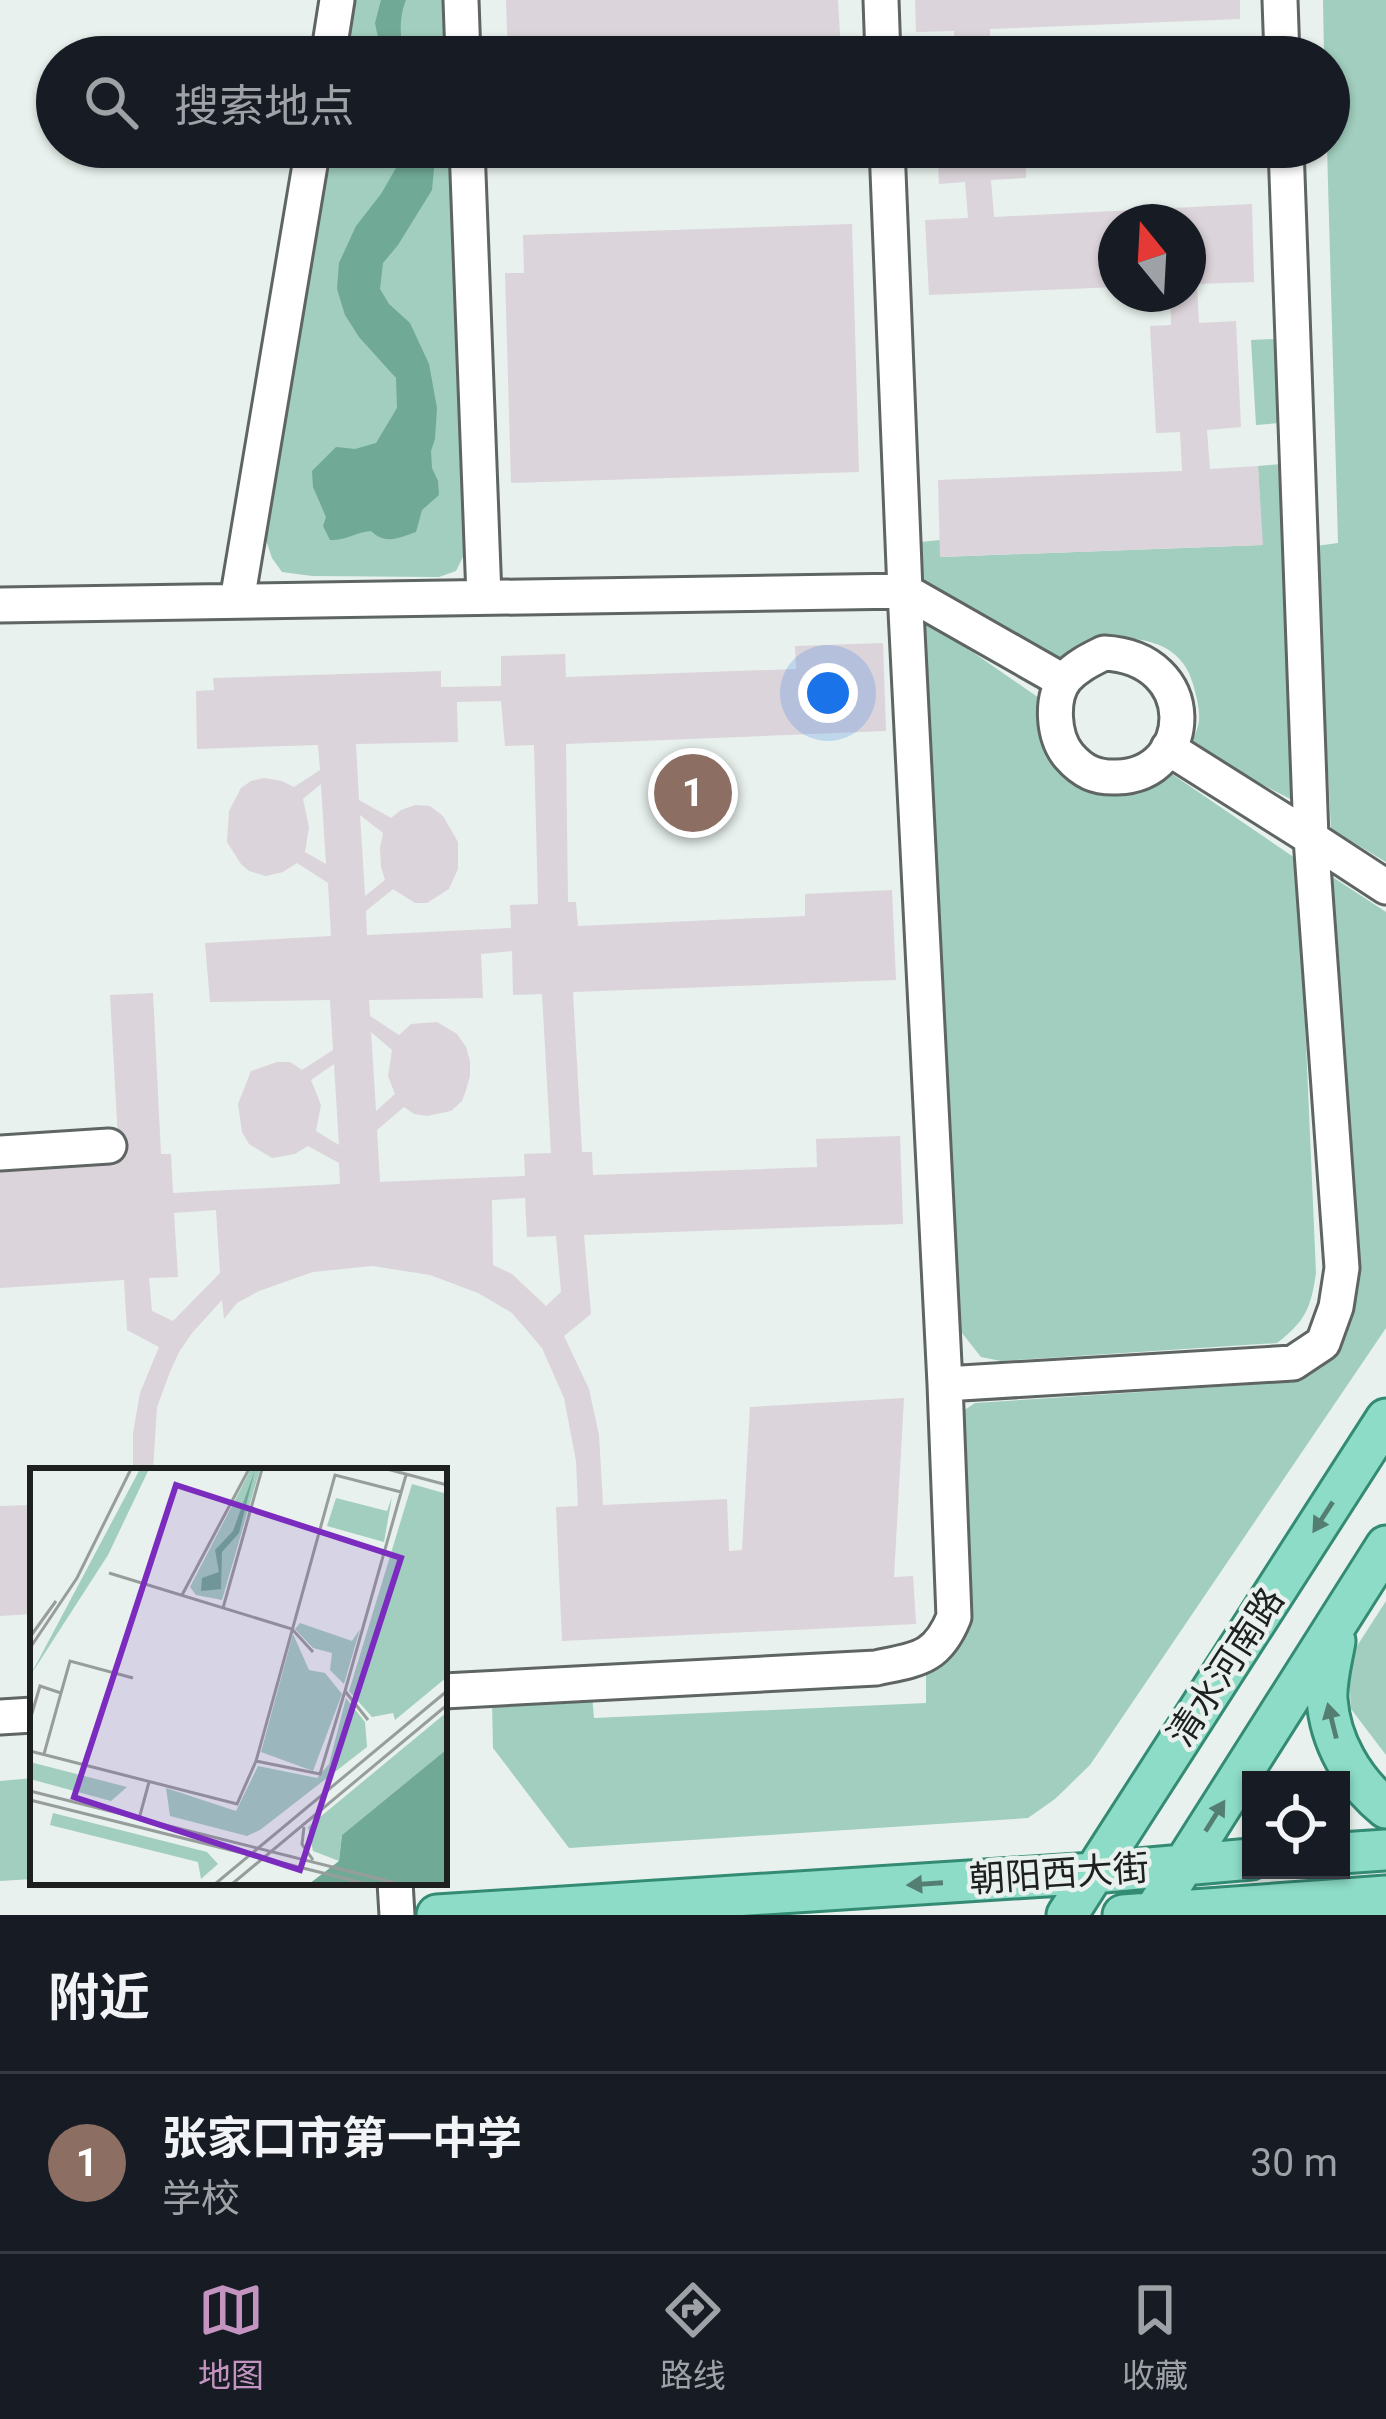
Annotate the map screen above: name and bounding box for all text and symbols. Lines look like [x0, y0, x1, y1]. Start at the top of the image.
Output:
search box [36, 36, 1350, 168]
icon: search [78, 69, 144, 135]
text: 搜索地点 [174, 80, 354, 133]
north arrow [1098, 204, 1206, 312]
your location [798, 663, 858, 723]
pin: 1 [654, 748, 732, 838]
inset map [30, 1468, 447, 1885]
one-way arrow [1312, 1501, 1334, 1534]
street label: 清水河南路 [1159, 1580, 1293, 1754]
one-way arrow [1322, 1702, 1341, 1739]
map controls [1242, 1771, 1350, 1879]
button: locate [1242, 1771, 1350, 1879]
one-way arrow [1204, 1799, 1225, 1833]
street label: 朝阳西大街 [968, 1847, 1150, 1901]
one-way arrow [905, 1875, 943, 1894]
text: 附近 [48, 1968, 150, 2027]
text: 张家口市第一中学 [162, 2112, 522, 2165]
text: 1 [76, 2140, 98, 2186]
text: 30 m [1250, 2140, 1338, 2186]
text: 学校 [162, 2176, 240, 2222]
tab: 地图 [198, 2277, 264, 2397]
tab: 路线 [660, 2277, 726, 2397]
tab: 收藏 [1122, 2277, 1188, 2397]

